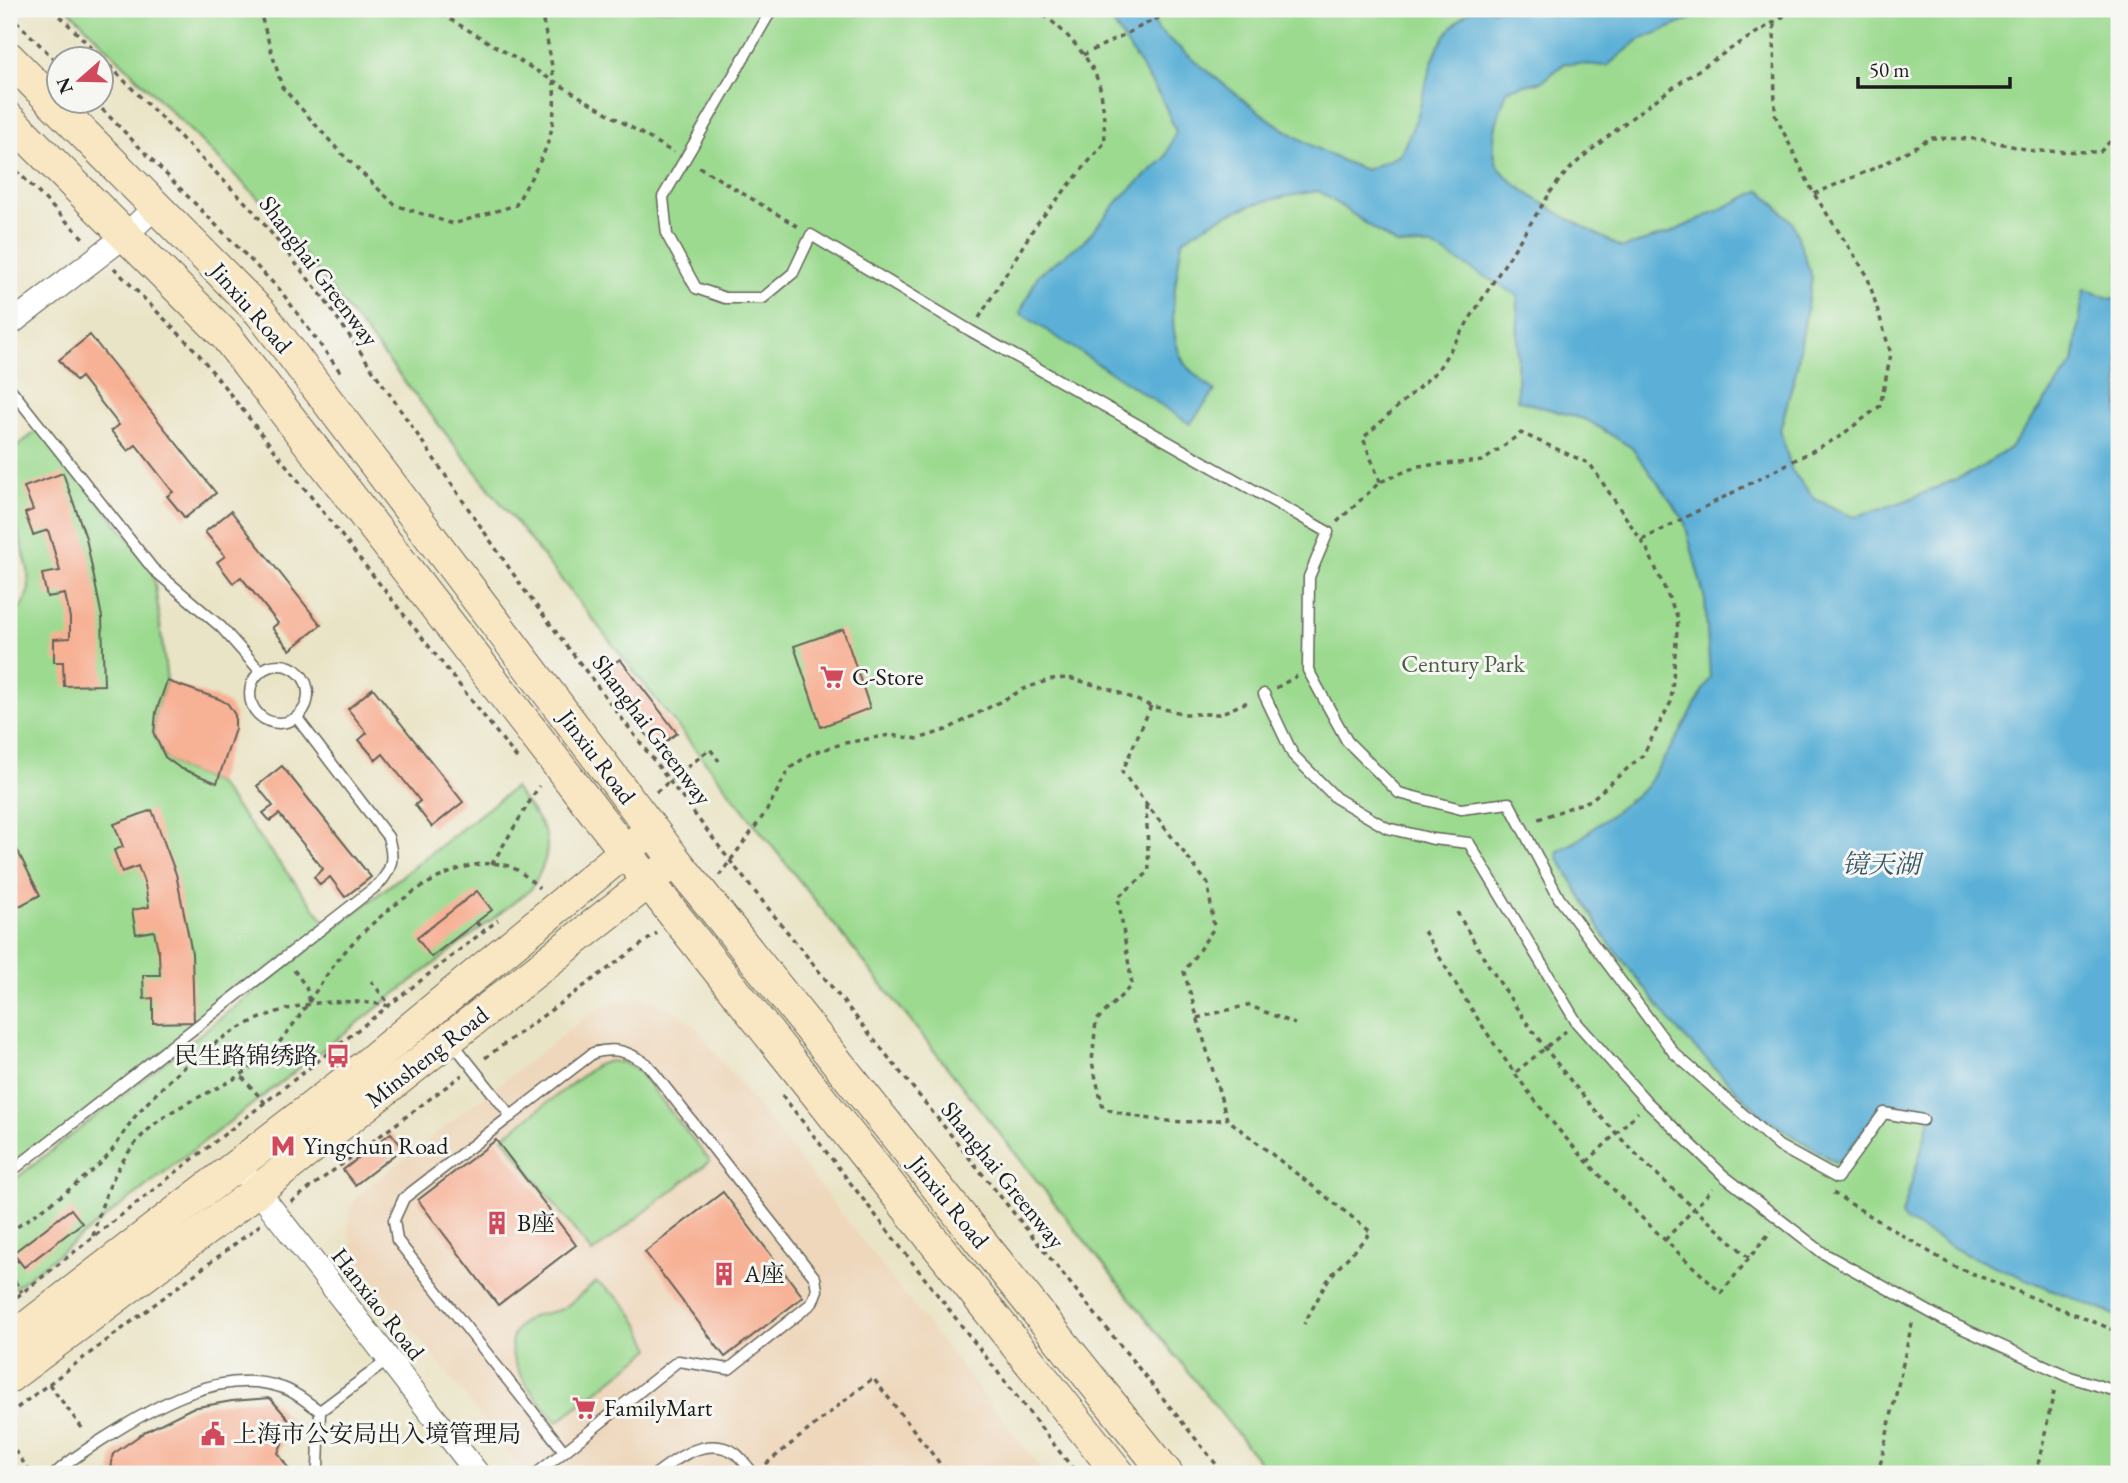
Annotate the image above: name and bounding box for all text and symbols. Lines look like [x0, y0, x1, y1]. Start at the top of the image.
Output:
north arrow [46, 46, 116, 116]
scale bar [1858, 46, 2011, 90]
text: 50 m [1869, 56, 1910, 83]
text: N [50, 74, 79, 97]
street label: Shanghai Greenway [253, 189, 386, 353]
street label: Jinxiu Road [202, 254, 300, 360]
street label: Shanghai Greenway [586, 648, 719, 812]
park label: Century Park [1401, 648, 1525, 679]
place label: C-Store [852, 661, 924, 692]
supermarket icon: C-Store [818, 663, 846, 691]
street label: Jinxiu Road [551, 702, 644, 811]
water label: 镜天湖 [1842, 847, 1924, 881]
street label: Minsheng Road [359, 998, 495, 1114]
place label: 民生路锦绣路 [174, 1040, 318, 1071]
bus stop icon: 民生路锦绣路 [324, 1042, 352, 1070]
street label: Shanghai Greenway [934, 1095, 1073, 1255]
place label: Yingchun Road [303, 1130, 449, 1161]
metro station icon: Yingchun Road [269, 1132, 297, 1160]
street label: Jinxiu Road [901, 1147, 997, 1255]
place label: B座 [517, 1207, 555, 1238]
building icon: B座 [483, 1209, 511, 1237]
street label: Hanxiao Road [325, 1241, 432, 1367]
place label: A座 [743, 1258, 785, 1289]
building icon: A座 [710, 1260, 738, 1288]
place label: FamilyMart [604, 1392, 713, 1423]
supermarket icon: FamilyMart [570, 1394, 598, 1422]
place label: 上海市公安局出入境管理局 [233, 1418, 521, 1449]
public building icon: 上海市公安局出入境管理局 [199, 1420, 227, 1448]

